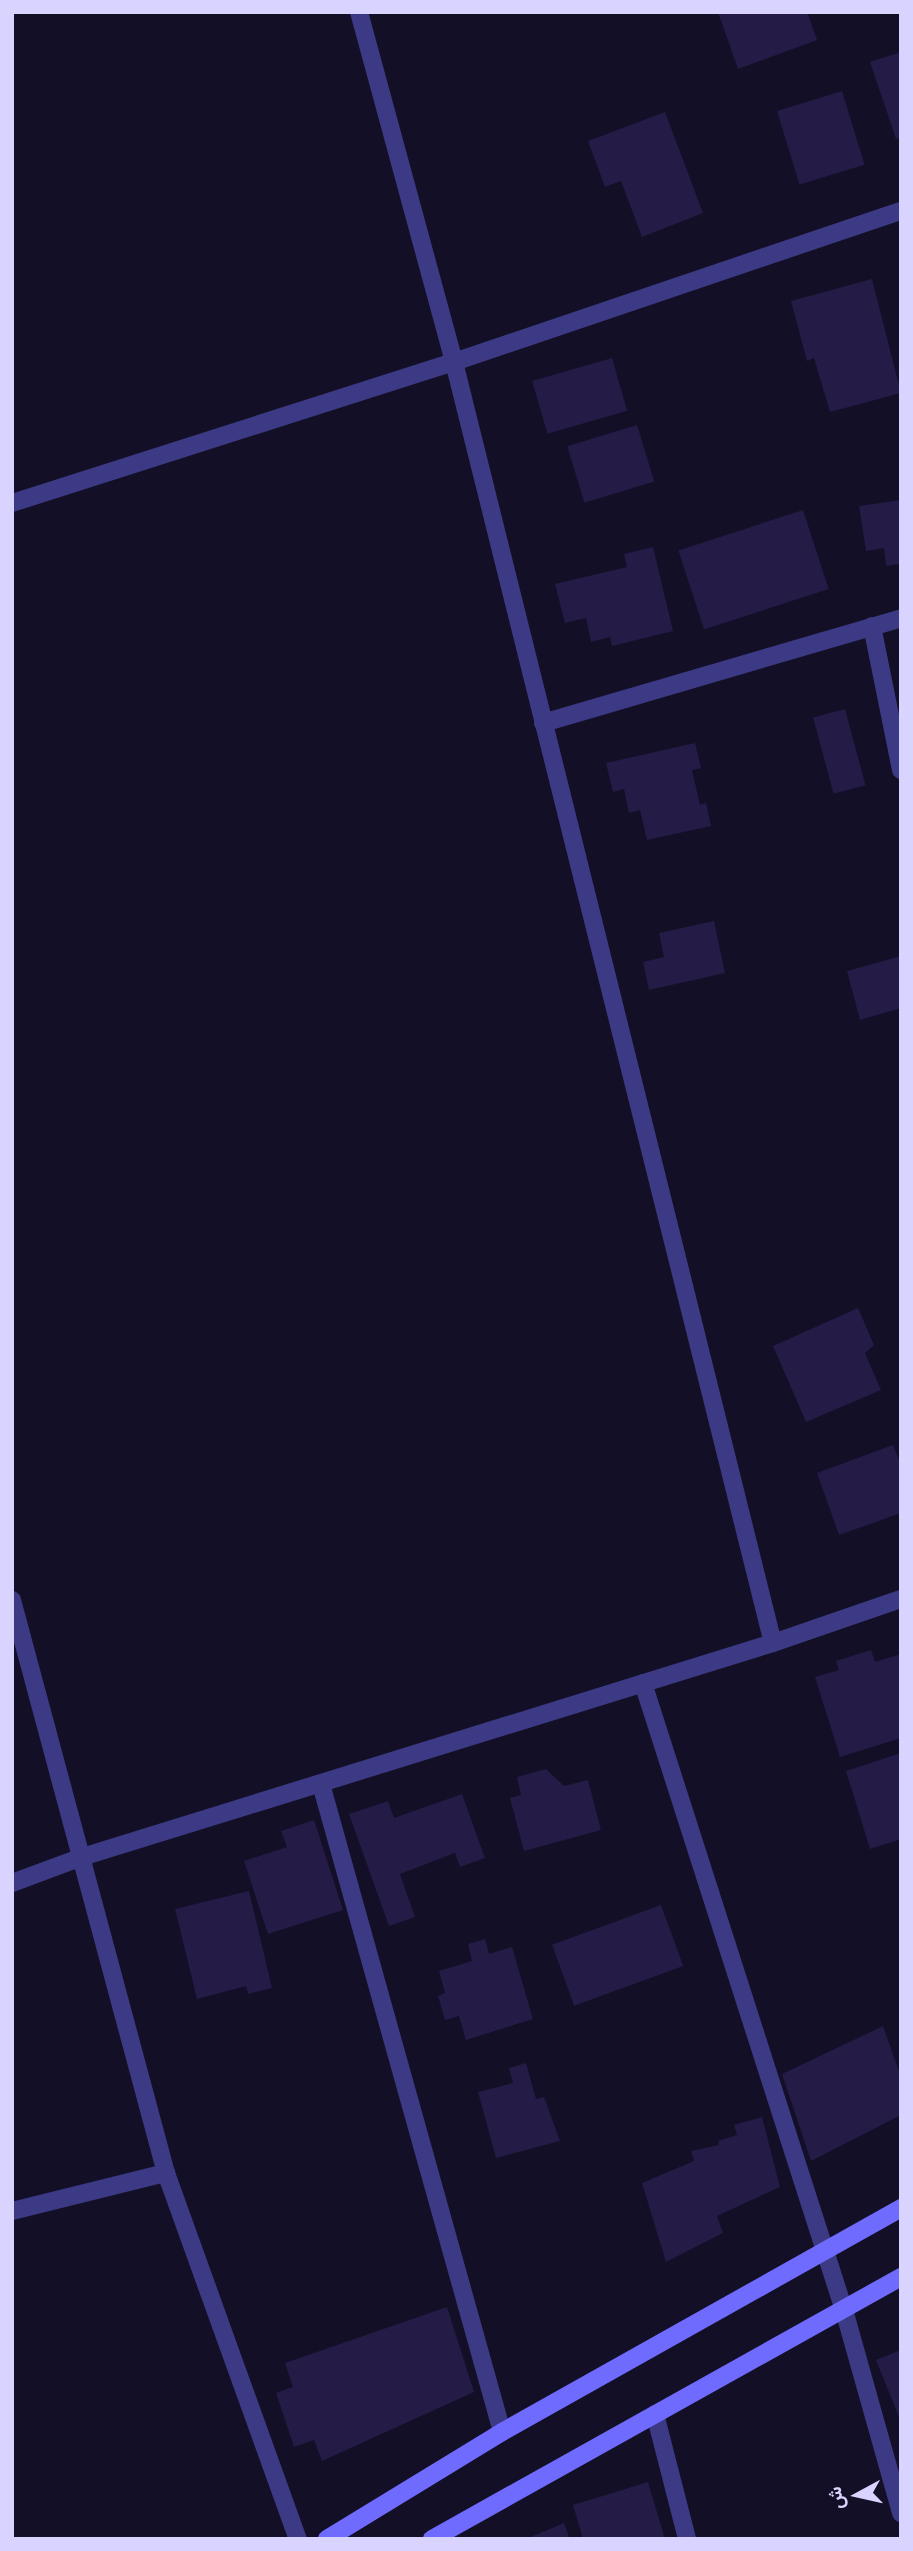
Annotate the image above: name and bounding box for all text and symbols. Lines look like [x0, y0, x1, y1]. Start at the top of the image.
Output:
north arrow [822, 2460, 892, 2530]
text: ش [824, 2485, 849, 2511]

